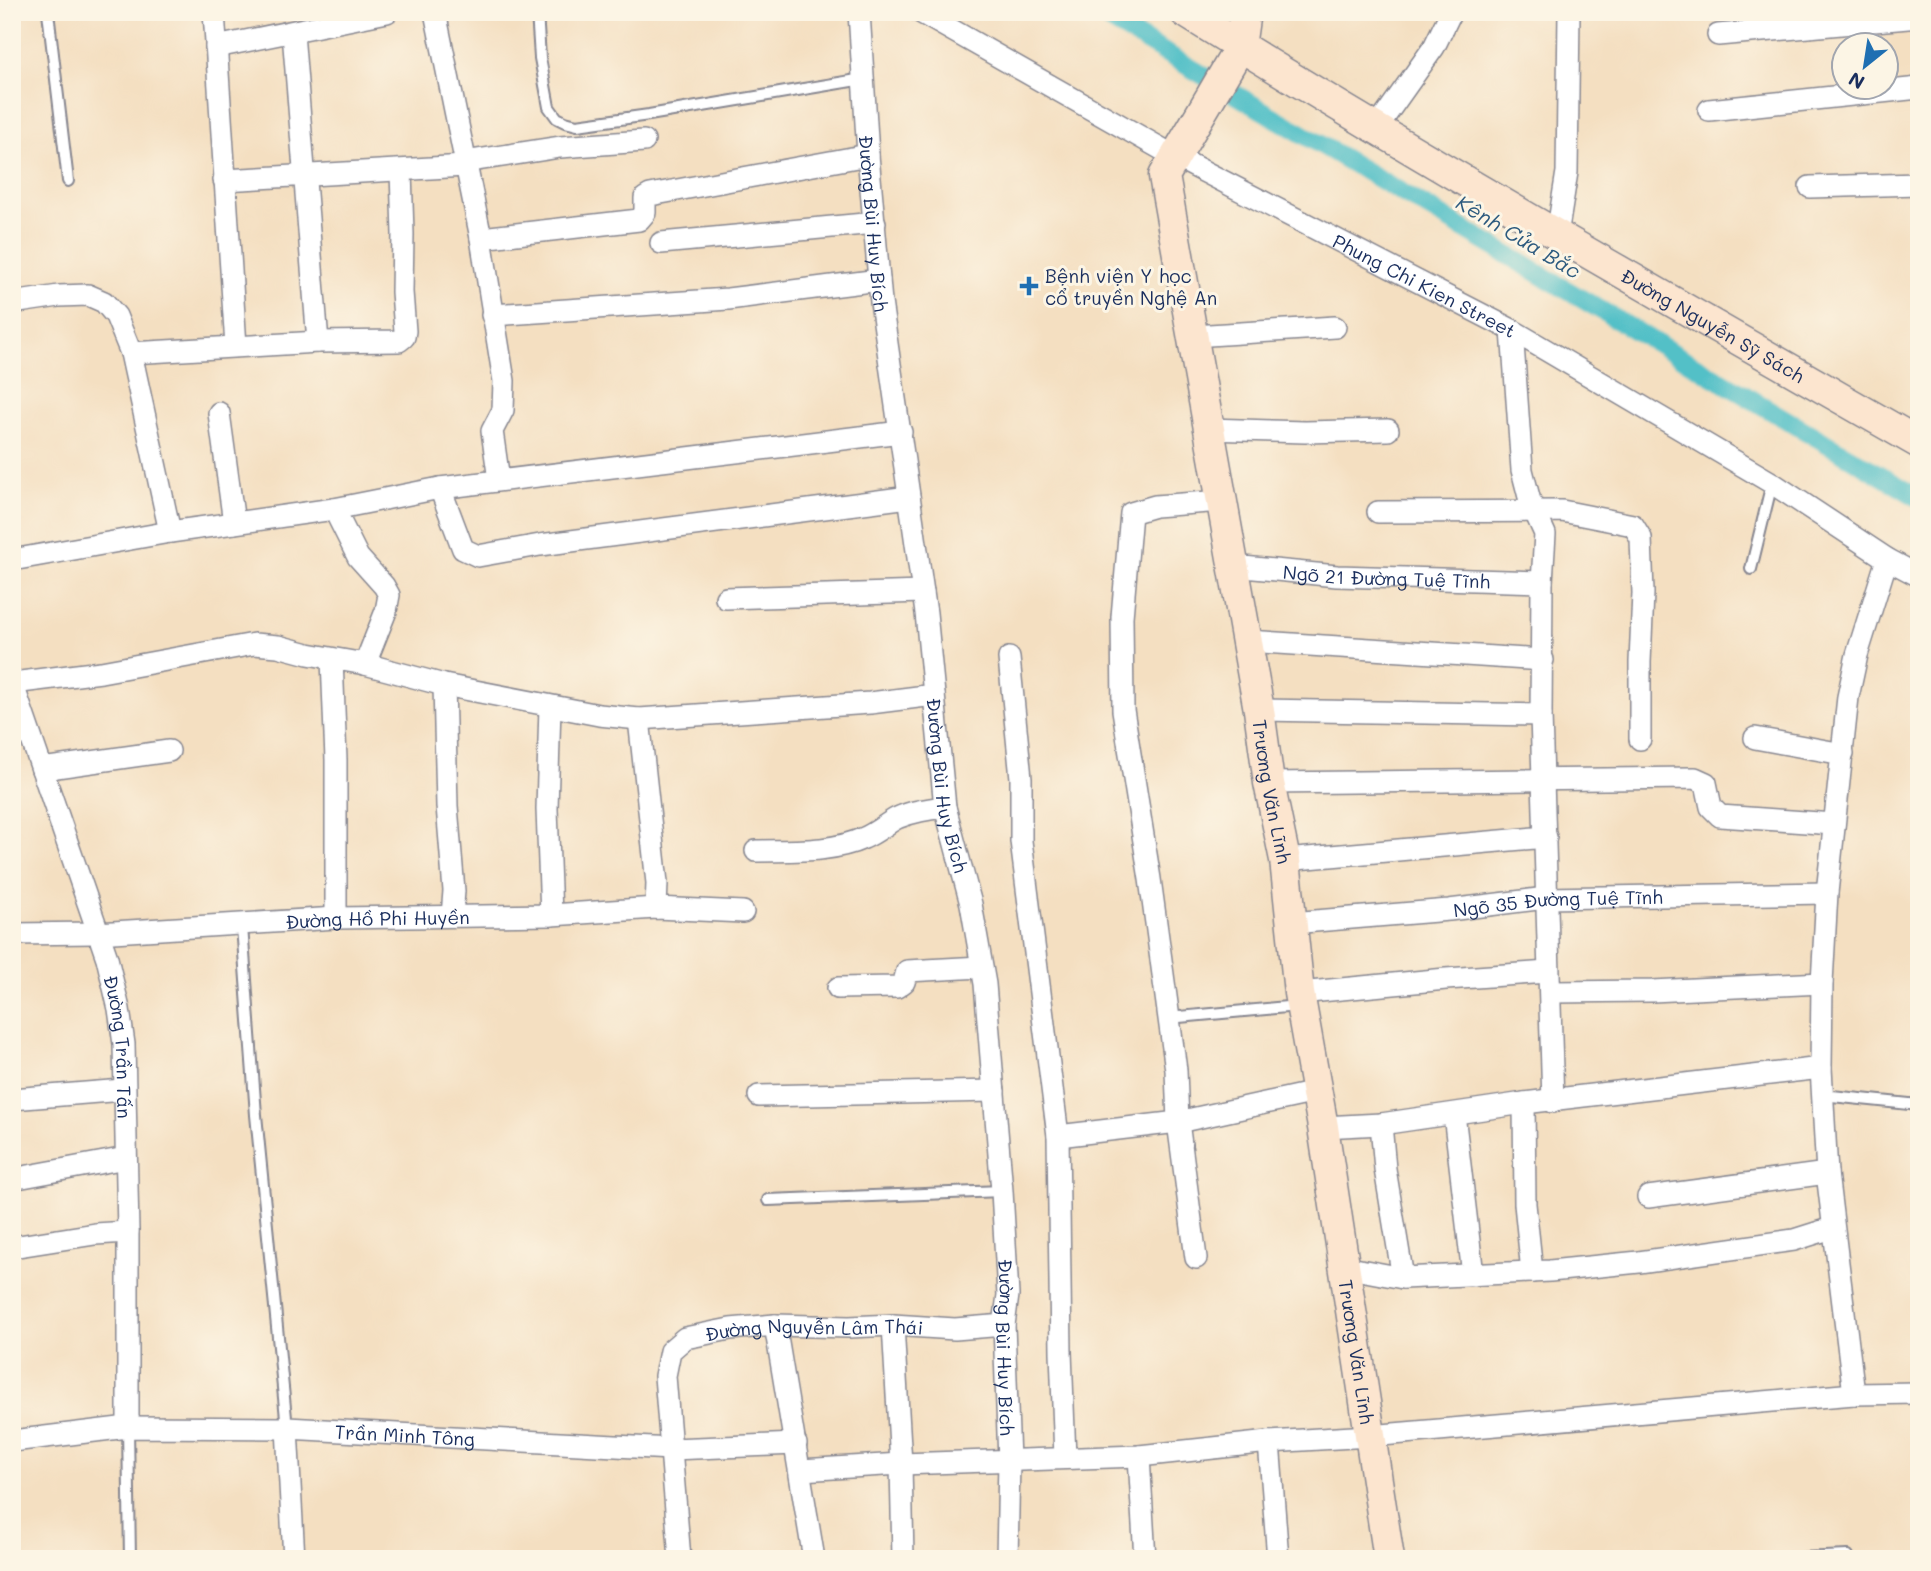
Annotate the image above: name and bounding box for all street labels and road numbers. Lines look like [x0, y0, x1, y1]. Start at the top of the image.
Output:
street label: Đường Bùi Huy Bích [854, 135, 895, 313]
street label: Phung Chi Kien Street [1329, 228, 1521, 343]
street label: Đường Nguyễn Sỹ Sách [1617, 262, 1810, 388]
street label: Ngõ 21 Đường Tuệ Tĩnh [1282, 558, 1490, 593]
street label: Đường Bùi Huy Bích [922, 697, 975, 875]
street label: Trương Văn Lĩnh [1248, 718, 1298, 866]
street label: Ngõ 35 Đường Tuệ Tĩnh [1452, 883, 1663, 922]
street label: Đường Hồ Phi Huyền [285, 904, 470, 934]
street label: Đường Trần Tấn [99, 972, 138, 1119]
street label: Đường Bùi Huy Bích [991, 1258, 1021, 1436]
street label: Trương Văn Lĩnh [1334, 1278, 1381, 1426]
street label: Đường Nguyễn Lâm Thái [703, 1312, 924, 1346]
street label: Trần Minh Tông [334, 1418, 476, 1451]

